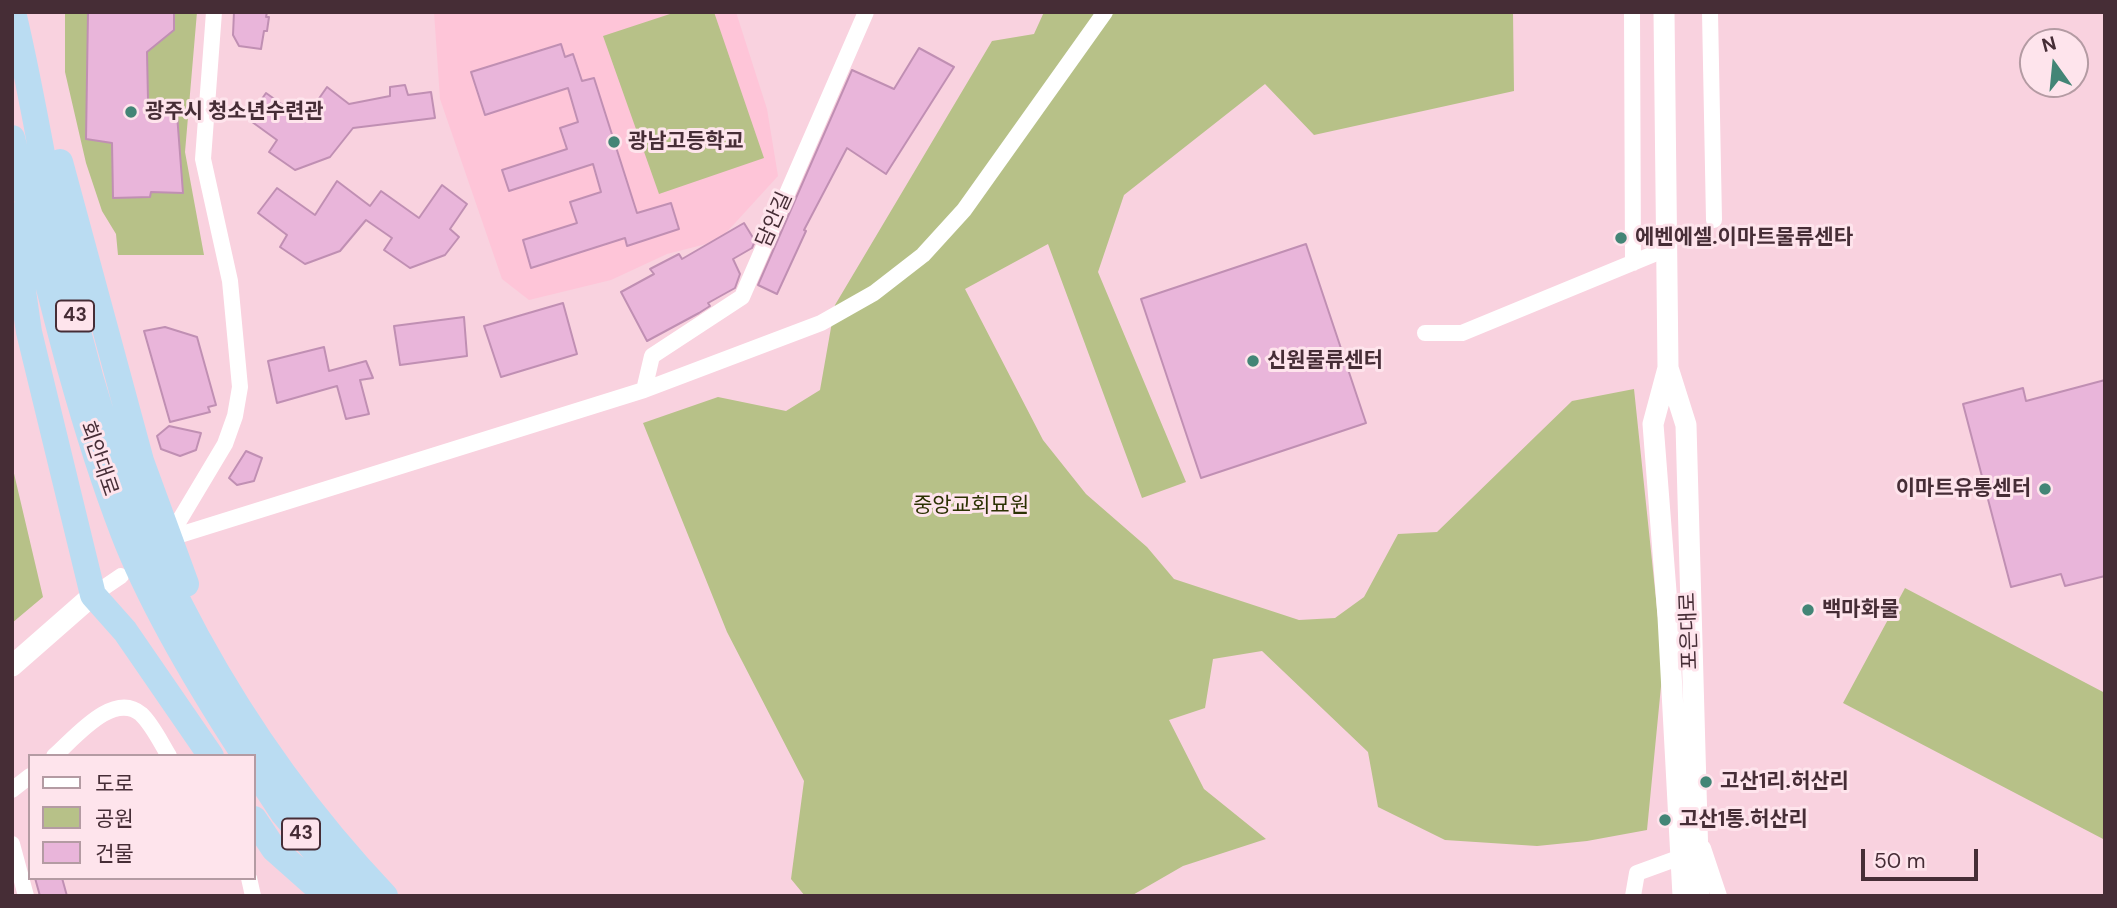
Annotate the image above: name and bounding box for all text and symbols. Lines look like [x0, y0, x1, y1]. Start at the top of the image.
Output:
north arrow [2019, 28, 2089, 98]
text: N [2039, 30, 2059, 58]
place label: 광주시 청소년수련관 [145, 99, 324, 125]
marker: 광주시 청소년수련관 [123, 104, 139, 120]
place label: 광남고등학교 [628, 129, 744, 155]
marker: 광남고등학교 [606, 134, 622, 150]
street label: 담안길 [752, 188, 798, 252]
place label: 에벤에셀.이마트물류센타 [1635, 225, 1853, 251]
marker: 에벤에셀.이마트물류센타 [1613, 230, 1629, 246]
road number: 43 [56, 300, 94, 332]
place label: 신원물류센터 [1267, 348, 1383, 374]
marker: 신원물류센터 [1245, 353, 1261, 369]
street label: 회안대로 [74, 418, 122, 500]
place label: 이마트유통센터 [1896, 476, 2031, 502]
marker: 이마트유통센터 [2037, 481, 2053, 497]
park label: 중앙교회묘원 [913, 493, 1029, 519]
street label: 포은대로 [1676, 592, 1704, 670]
place label: 백마화물 [1822, 597, 1899, 623]
marker: 백마화물 [1800, 602, 1816, 618]
legend [28, 754, 256, 880]
place label: 고산1리.허산리 [1720, 769, 1849, 795]
text: 도로 [95, 770, 134, 798]
marker: 고산1리.허산리 [1698, 774, 1714, 790]
text: 공원 [95, 805, 134, 833]
place label: 고산1통.허산리 [1679, 807, 1808, 833]
marker: 고산1통.허산리 [1657, 812, 1673, 828]
road number: 43 [282, 818, 320, 849]
scale bar [1865, 834, 1982, 878]
text: 건물 [95, 840, 134, 868]
text: 50 m [1874, 847, 1925, 875]

